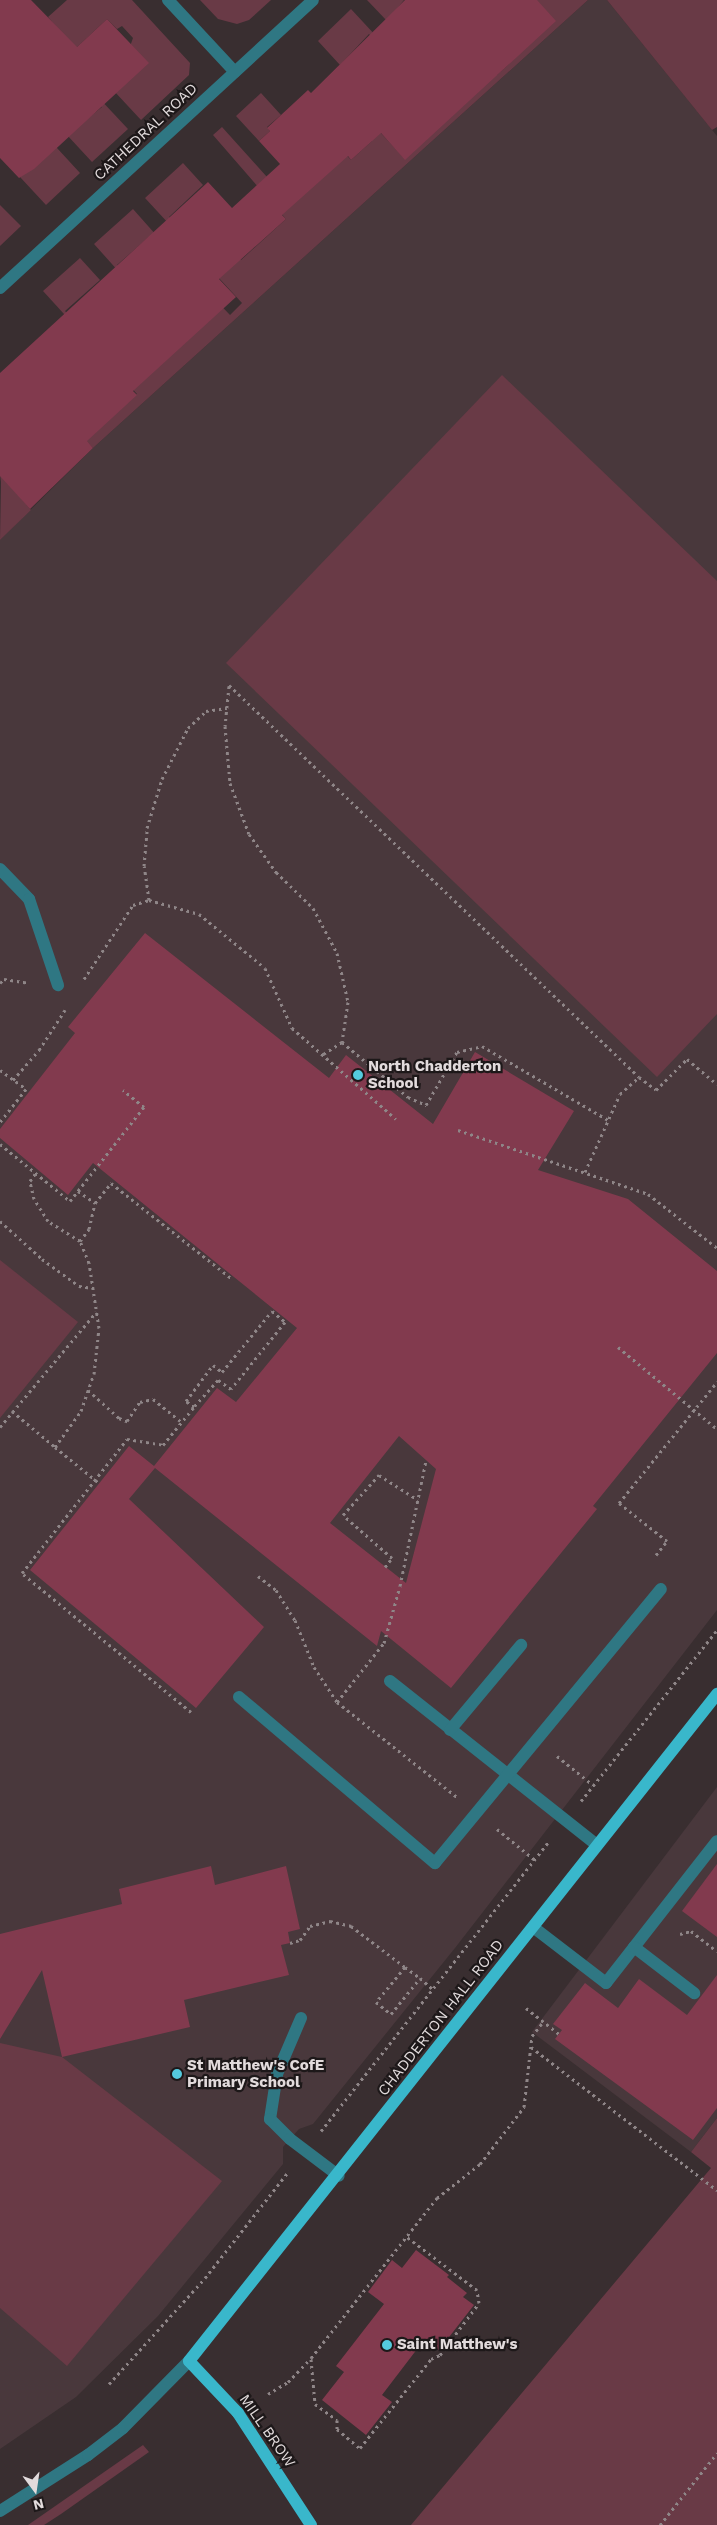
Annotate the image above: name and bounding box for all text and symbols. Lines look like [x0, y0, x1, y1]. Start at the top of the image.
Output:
street label: CATHEDRAL ROAD [91, 79, 201, 185]
place label: North Chadderton School [368, 1057, 501, 1092]
marker: North Chadderton School [352, 1069, 364, 1081]
street label: CHADDERTON HALL ROAD [374, 1936, 508, 2100]
place label: St Matthew's CofE Primary School [187, 2056, 324, 2091]
marker: St Matthew's CofE Primary School [171, 2068, 183, 2080]
place label: Saint Matthew's [397, 2336, 517, 2354]
marker: Saint Matthew's [381, 2339, 393, 2351]
street label: MILL BROW [235, 2391, 299, 2471]
north arrow [10, 2465, 60, 2515]
text: N [32, 2496, 46, 2514]

